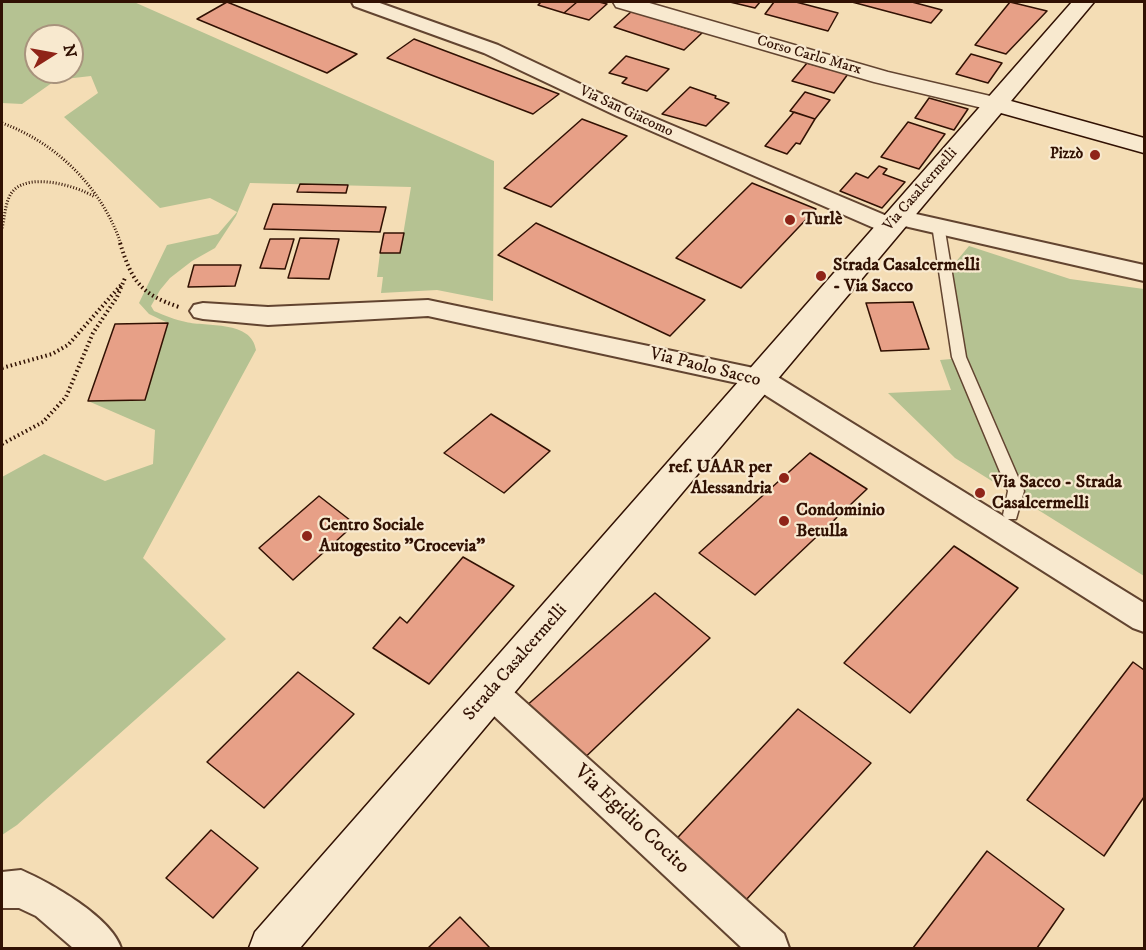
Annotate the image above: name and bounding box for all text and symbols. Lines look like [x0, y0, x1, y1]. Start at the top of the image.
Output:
north arrow [24, 24, 84, 84]
street label: Corso Carlo Marx [755, 32, 863, 80]
text: N [59, 43, 81, 59]
street label: Via San Giacomo [576, 82, 676, 142]
street label: Via Casalcermelli [880, 145, 962, 235]
place label: Pizzò [1050, 146, 1083, 164]
marker: Pizzò [1088, 148, 1102, 162]
place label: Turlè [802, 209, 842, 231]
marker: Turlè [783, 213, 797, 227]
place label: Strada Casalcermelli - Via Sacco [833, 255, 980, 298]
marker: Strada Casalcermelli - Via Sacco [814, 269, 828, 283]
street label: Via Paolo Sacco [647, 344, 763, 392]
place label: ref. UAAR per Alessandria [669, 457, 772, 500]
marker: ref. UAAR per Alessandria [777, 471, 791, 485]
place label: Via Sacco - Strada Casalcermelli [992, 472, 1122, 514]
marker: Via Sacco - Strada Casalcermelli [973, 486, 987, 500]
place label: Condominio Betulla [796, 500, 885, 542]
marker: Condominio Betulla [777, 514, 791, 528]
place label: Centro Sociale Autogestito "Crocevia" [319, 515, 485, 558]
marker: Centro Sociale Autogestito "Crocevia" [300, 529, 314, 543]
street label: Strada Casalcermelli [460, 600, 572, 726]
street label: Via Egidio Cocito [568, 760, 694, 880]

